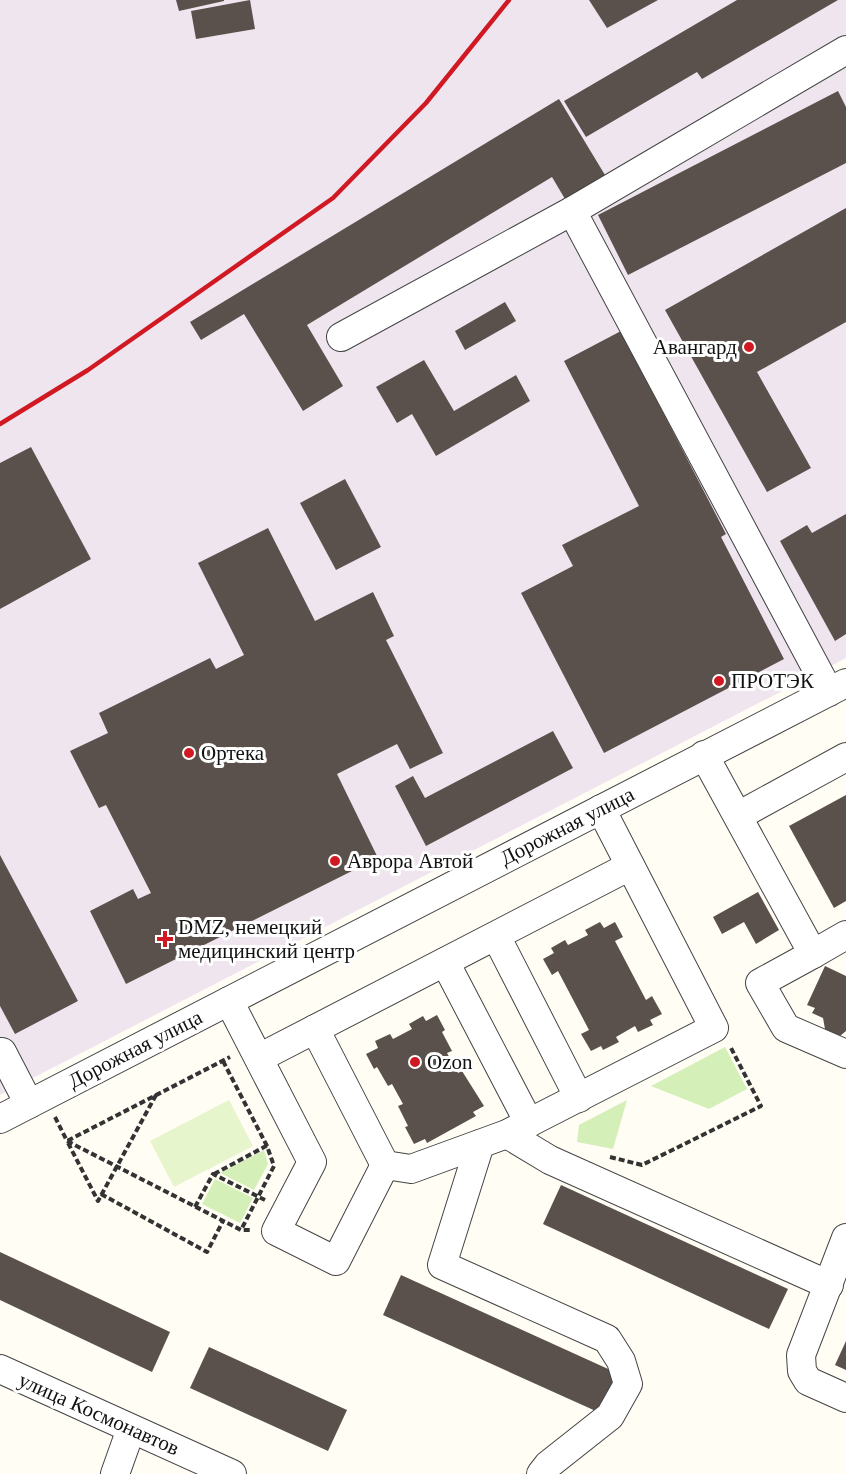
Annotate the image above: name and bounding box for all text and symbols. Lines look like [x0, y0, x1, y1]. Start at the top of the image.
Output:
place label: Авангард [653, 335, 737, 359]
marker: Авангард [742, 340, 756, 354]
place label: ПРОТЭК [731, 669, 815, 693]
marker: ПРОТЭК [712, 674, 726, 688]
place label: Ортека [201, 741, 265, 765]
marker: Ортека [182, 746, 196, 760]
street label: Дорожная улица [496, 782, 639, 870]
place label: Аврора Автой [347, 849, 473, 873]
marker: Аврора Автой [328, 854, 342, 868]
place label: DMZ, немецкий медицинский центр [178, 915, 355, 963]
marker: DMZ, немецкий медицинский центр [156, 930, 174, 948]
street label: Дорожная улица [64, 1005, 207, 1093]
place label: Ozon [427, 1050, 473, 1074]
marker: Ozon [408, 1055, 422, 1069]
street label: улица Космонавтов [15, 1368, 183, 1460]

